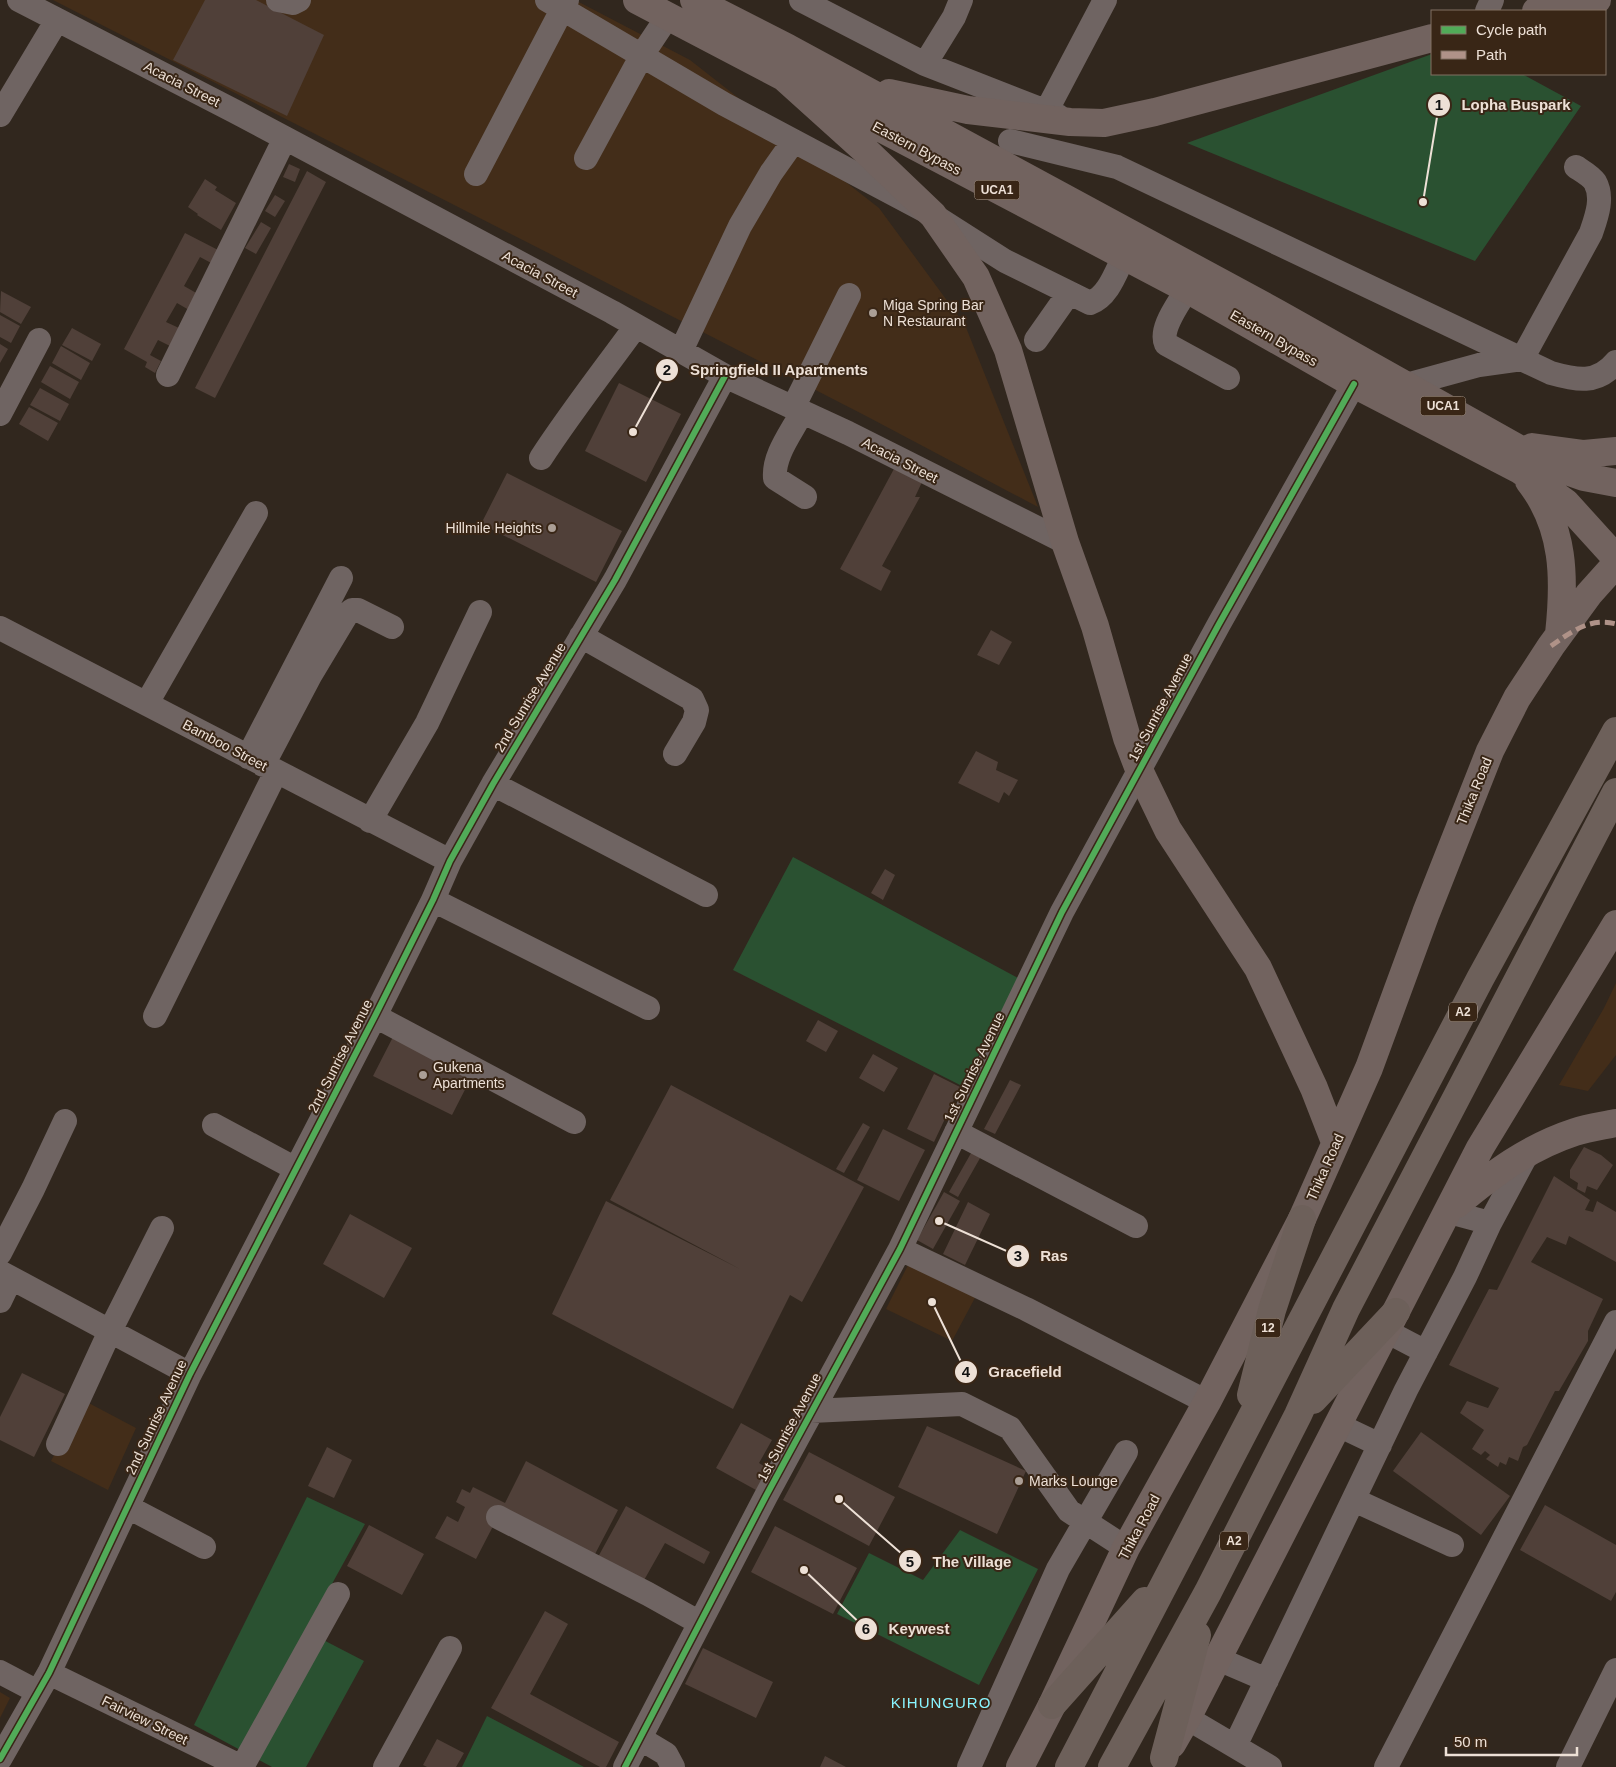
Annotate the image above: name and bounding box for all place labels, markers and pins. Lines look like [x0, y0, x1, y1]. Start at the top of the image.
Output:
callout: Lopha Buspark [1426, 90, 1580, 120]
place label: Miga Spring Bar N Restaurant [883, 297, 984, 329]
marker: Miga Spring Bar N Restaurant [867, 307, 879, 319]
callout: Springfield II Apartments [655, 355, 878, 385]
place label: Hillmile Heights [446, 520, 542, 536]
marker: Hillmile Heights [546, 522, 558, 534]
place label: Gukena Apartments [433, 1059, 505, 1091]
marker: Gukena Apartments [417, 1069, 429, 1081]
callout: Ras [1005, 1241, 1078, 1271]
callout: Gracefield [953, 1357, 1072, 1387]
place label: Marks Lounge [1029, 1473, 1118, 1489]
marker: Marks Lounge [1013, 1475, 1025, 1487]
callout: The Village [898, 1546, 1022, 1576]
callout: Keywest [853, 1614, 959, 1644]

